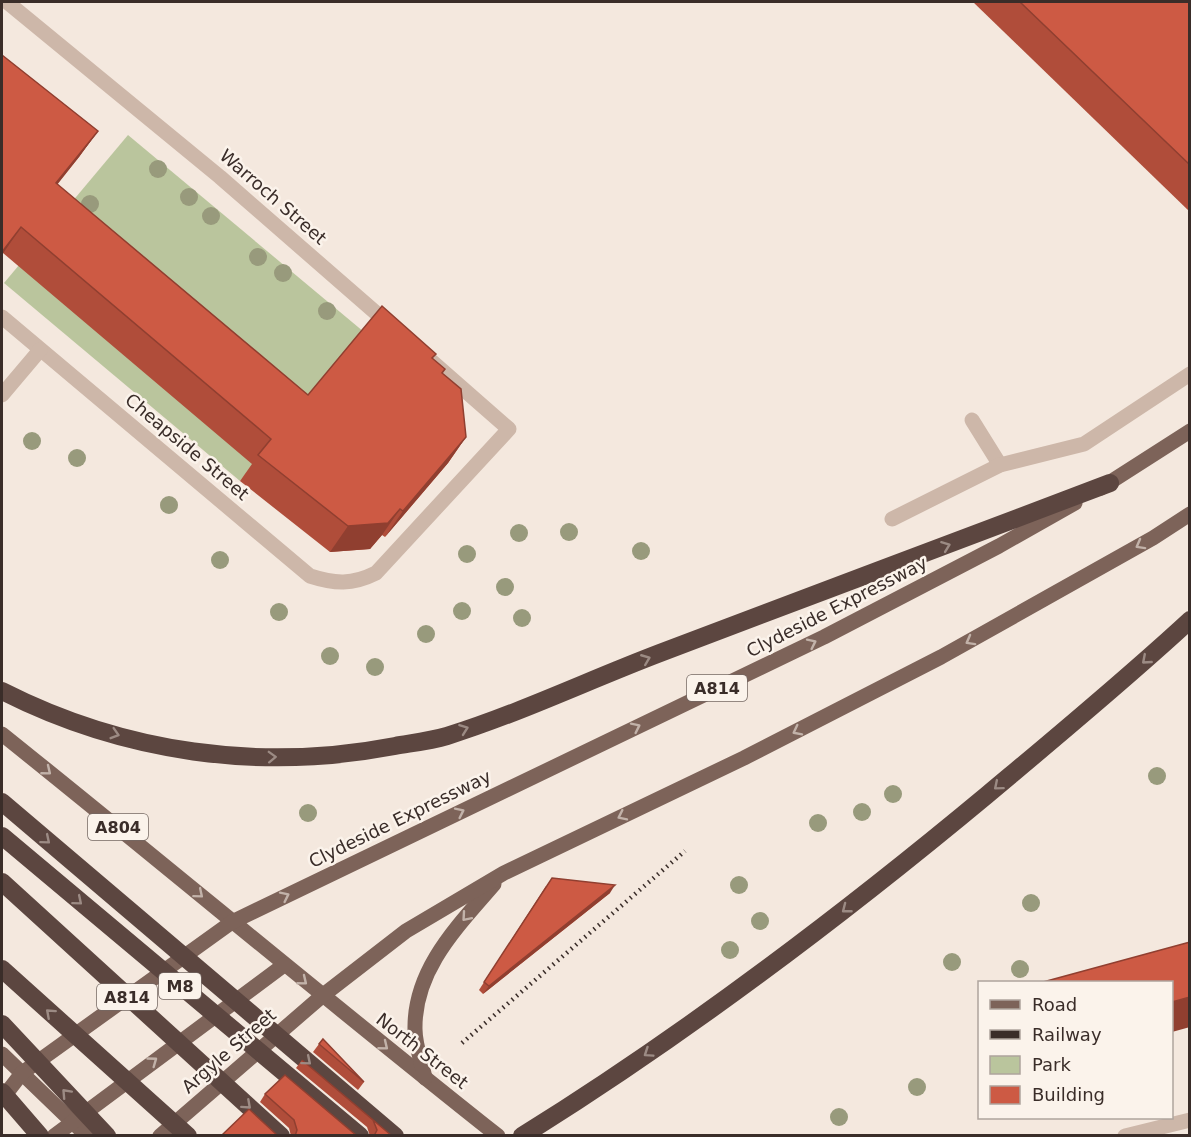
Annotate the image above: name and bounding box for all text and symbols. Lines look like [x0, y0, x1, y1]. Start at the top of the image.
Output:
street label: Warroch Street [216, 145, 331, 249]
street label: Cheapside Street [121, 389, 253, 504]
one-way arrow [1136, 538, 1147, 550]
one-way arrow [941, 540, 951, 553]
street label: Clydeside Expressway [743, 552, 931, 661]
one-way arrow [966, 633, 976, 645]
one-way arrow [805, 638, 816, 650]
one-way arrow [1142, 652, 1153, 663]
one-way arrow [640, 654, 651, 666]
road number: A814 [687, 675, 747, 701]
one-way arrow [630, 723, 641, 735]
one-way arrow [459, 724, 469, 737]
one-way arrow [793, 724, 804, 735]
one-way arrow [109, 727, 119, 739]
one-way arrow [268, 751, 277, 764]
one-way arrow [40, 763, 51, 774]
street label: Clydeside Expressway [305, 765, 495, 872]
one-way arrow [994, 779, 1005, 790]
one-way arrow [454, 807, 465, 819]
one-way arrow [618, 809, 629, 821]
road number: A804 [88, 814, 148, 840]
one-way arrow [39, 833, 50, 844]
one-way arrow [192, 886, 203, 897]
one-way arrow [278, 892, 289, 904]
one-way arrow [71, 894, 82, 905]
one-way arrow [842, 901, 853, 912]
one-way arrow [462, 910, 473, 920]
road number: M8 [159, 973, 201, 999]
one-way arrow [296, 973, 307, 984]
legend [978, 981, 1173, 1119]
road number: A814 [97, 984, 157, 1010]
text: Road [1032, 994, 1077, 1015]
street label: Argyle Street [177, 1004, 280, 1097]
street label: North Street [372, 1008, 472, 1093]
one-way arrow [46, 1009, 57, 1020]
text: Railway [1032, 1024, 1102, 1045]
one-way arrow [378, 1038, 389, 1049]
one-way arrow [643, 1046, 654, 1057]
one-way arrow [300, 1054, 311, 1065]
text: Park [1032, 1054, 1071, 1075]
one-way arrow [147, 1057, 158, 1068]
text: Building [1032, 1084, 1105, 1105]
one-way arrow [63, 1089, 74, 1100]
one-way arrow [240, 1098, 251, 1109]

